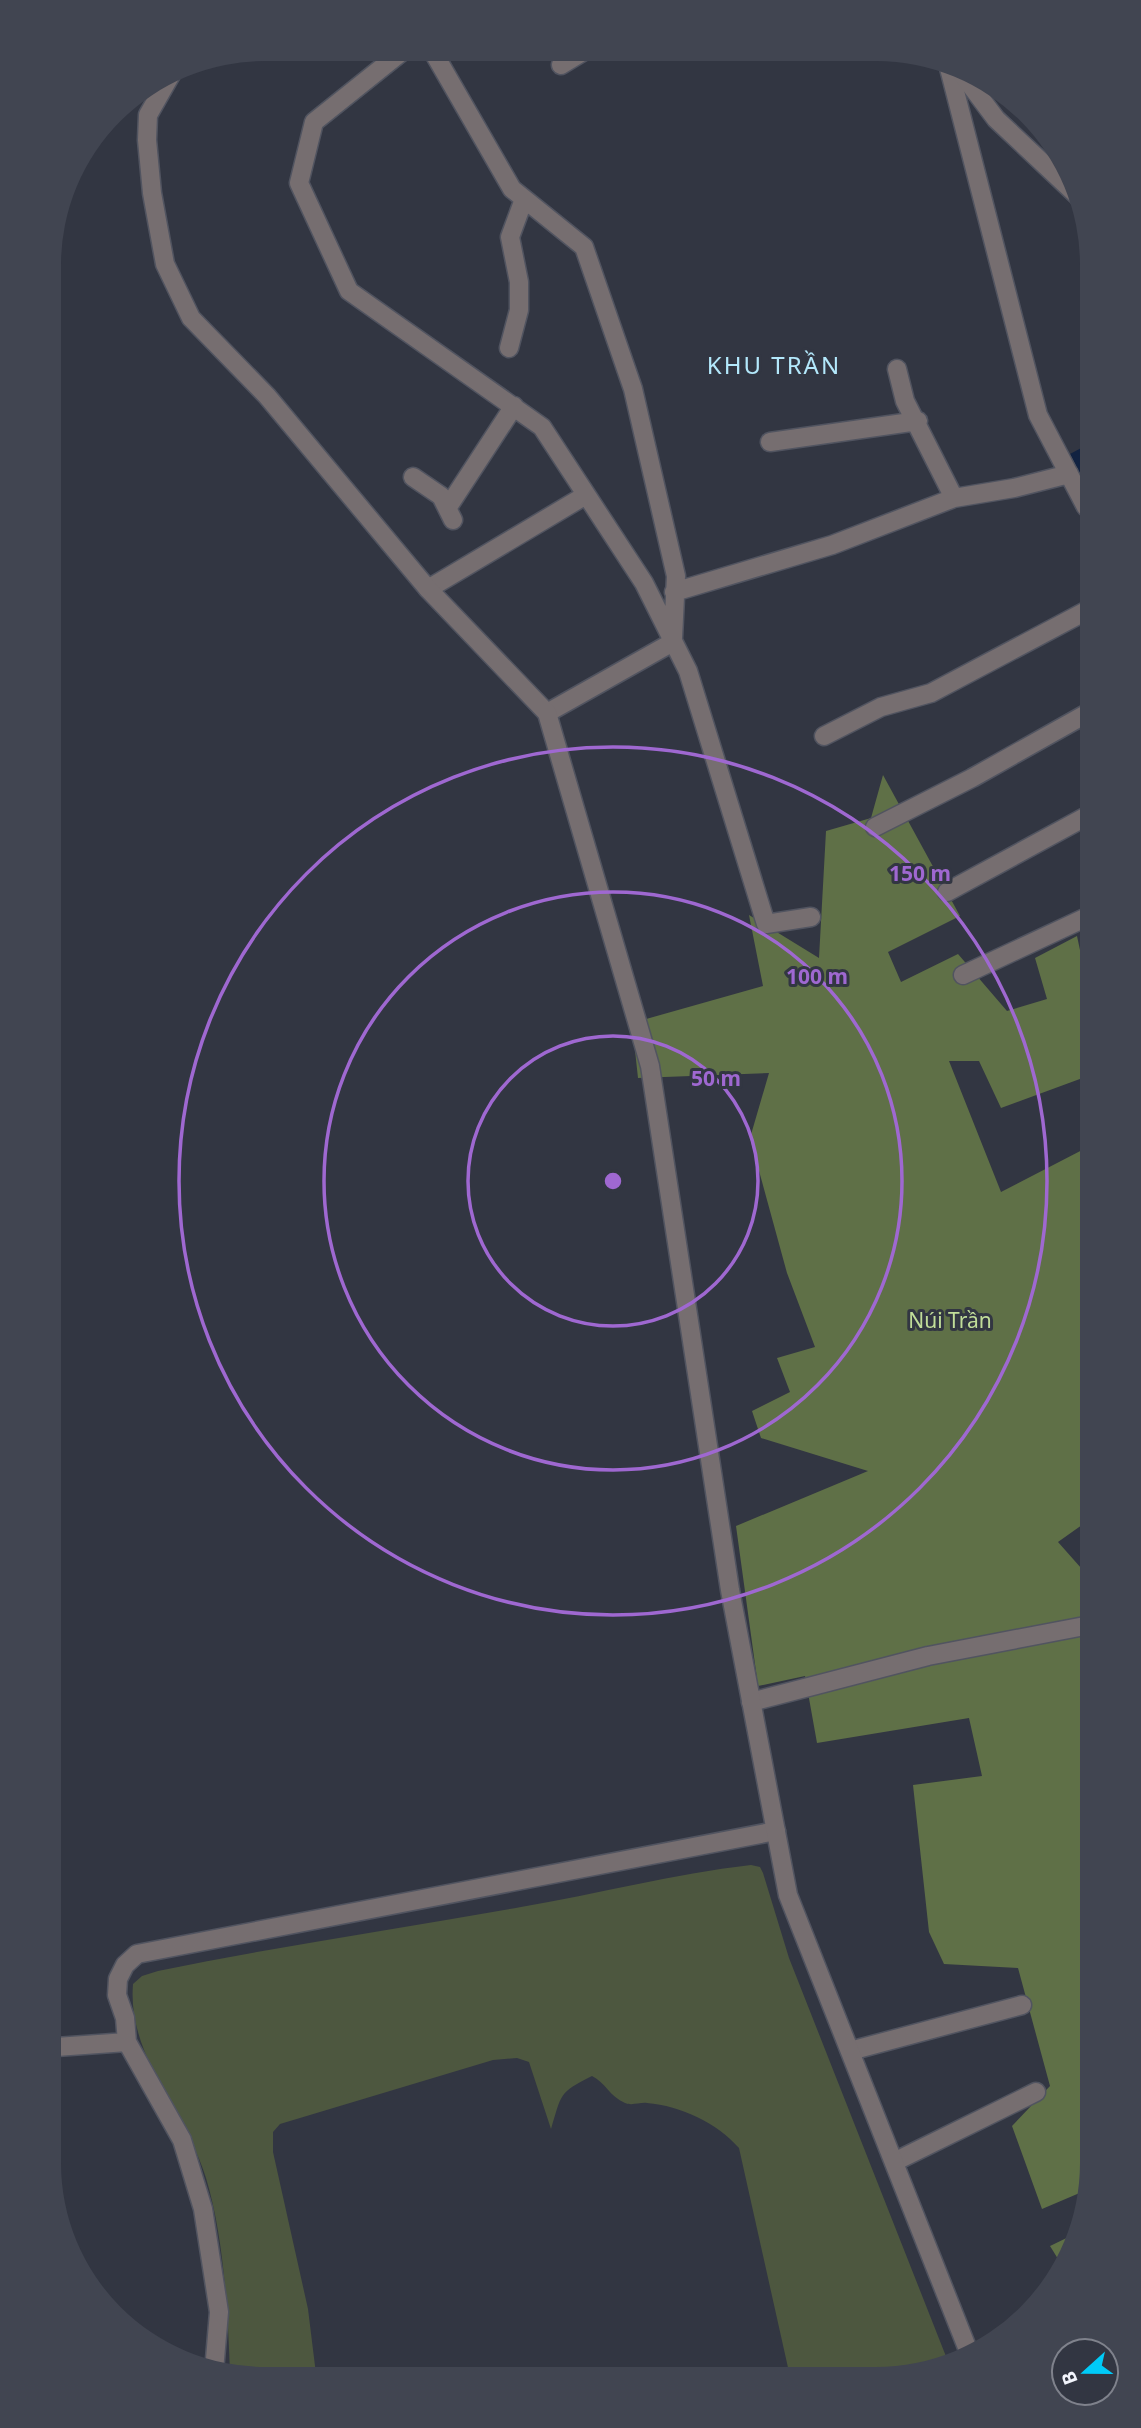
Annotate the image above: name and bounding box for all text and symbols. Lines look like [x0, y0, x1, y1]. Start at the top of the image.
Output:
district label: KHU TRẦN [707, 348, 841, 381]
text: 150 m [889, 859, 951, 887]
text: 100 m [786, 962, 848, 990]
text: 50 m [691, 1064, 741, 1092]
centre of rings [601, 1169, 625, 1193]
park label: Núi Trần [908, 1306, 992, 1334]
north arrow [1050, 2337, 1120, 2407]
text: B [1055, 2368, 1084, 2389]

